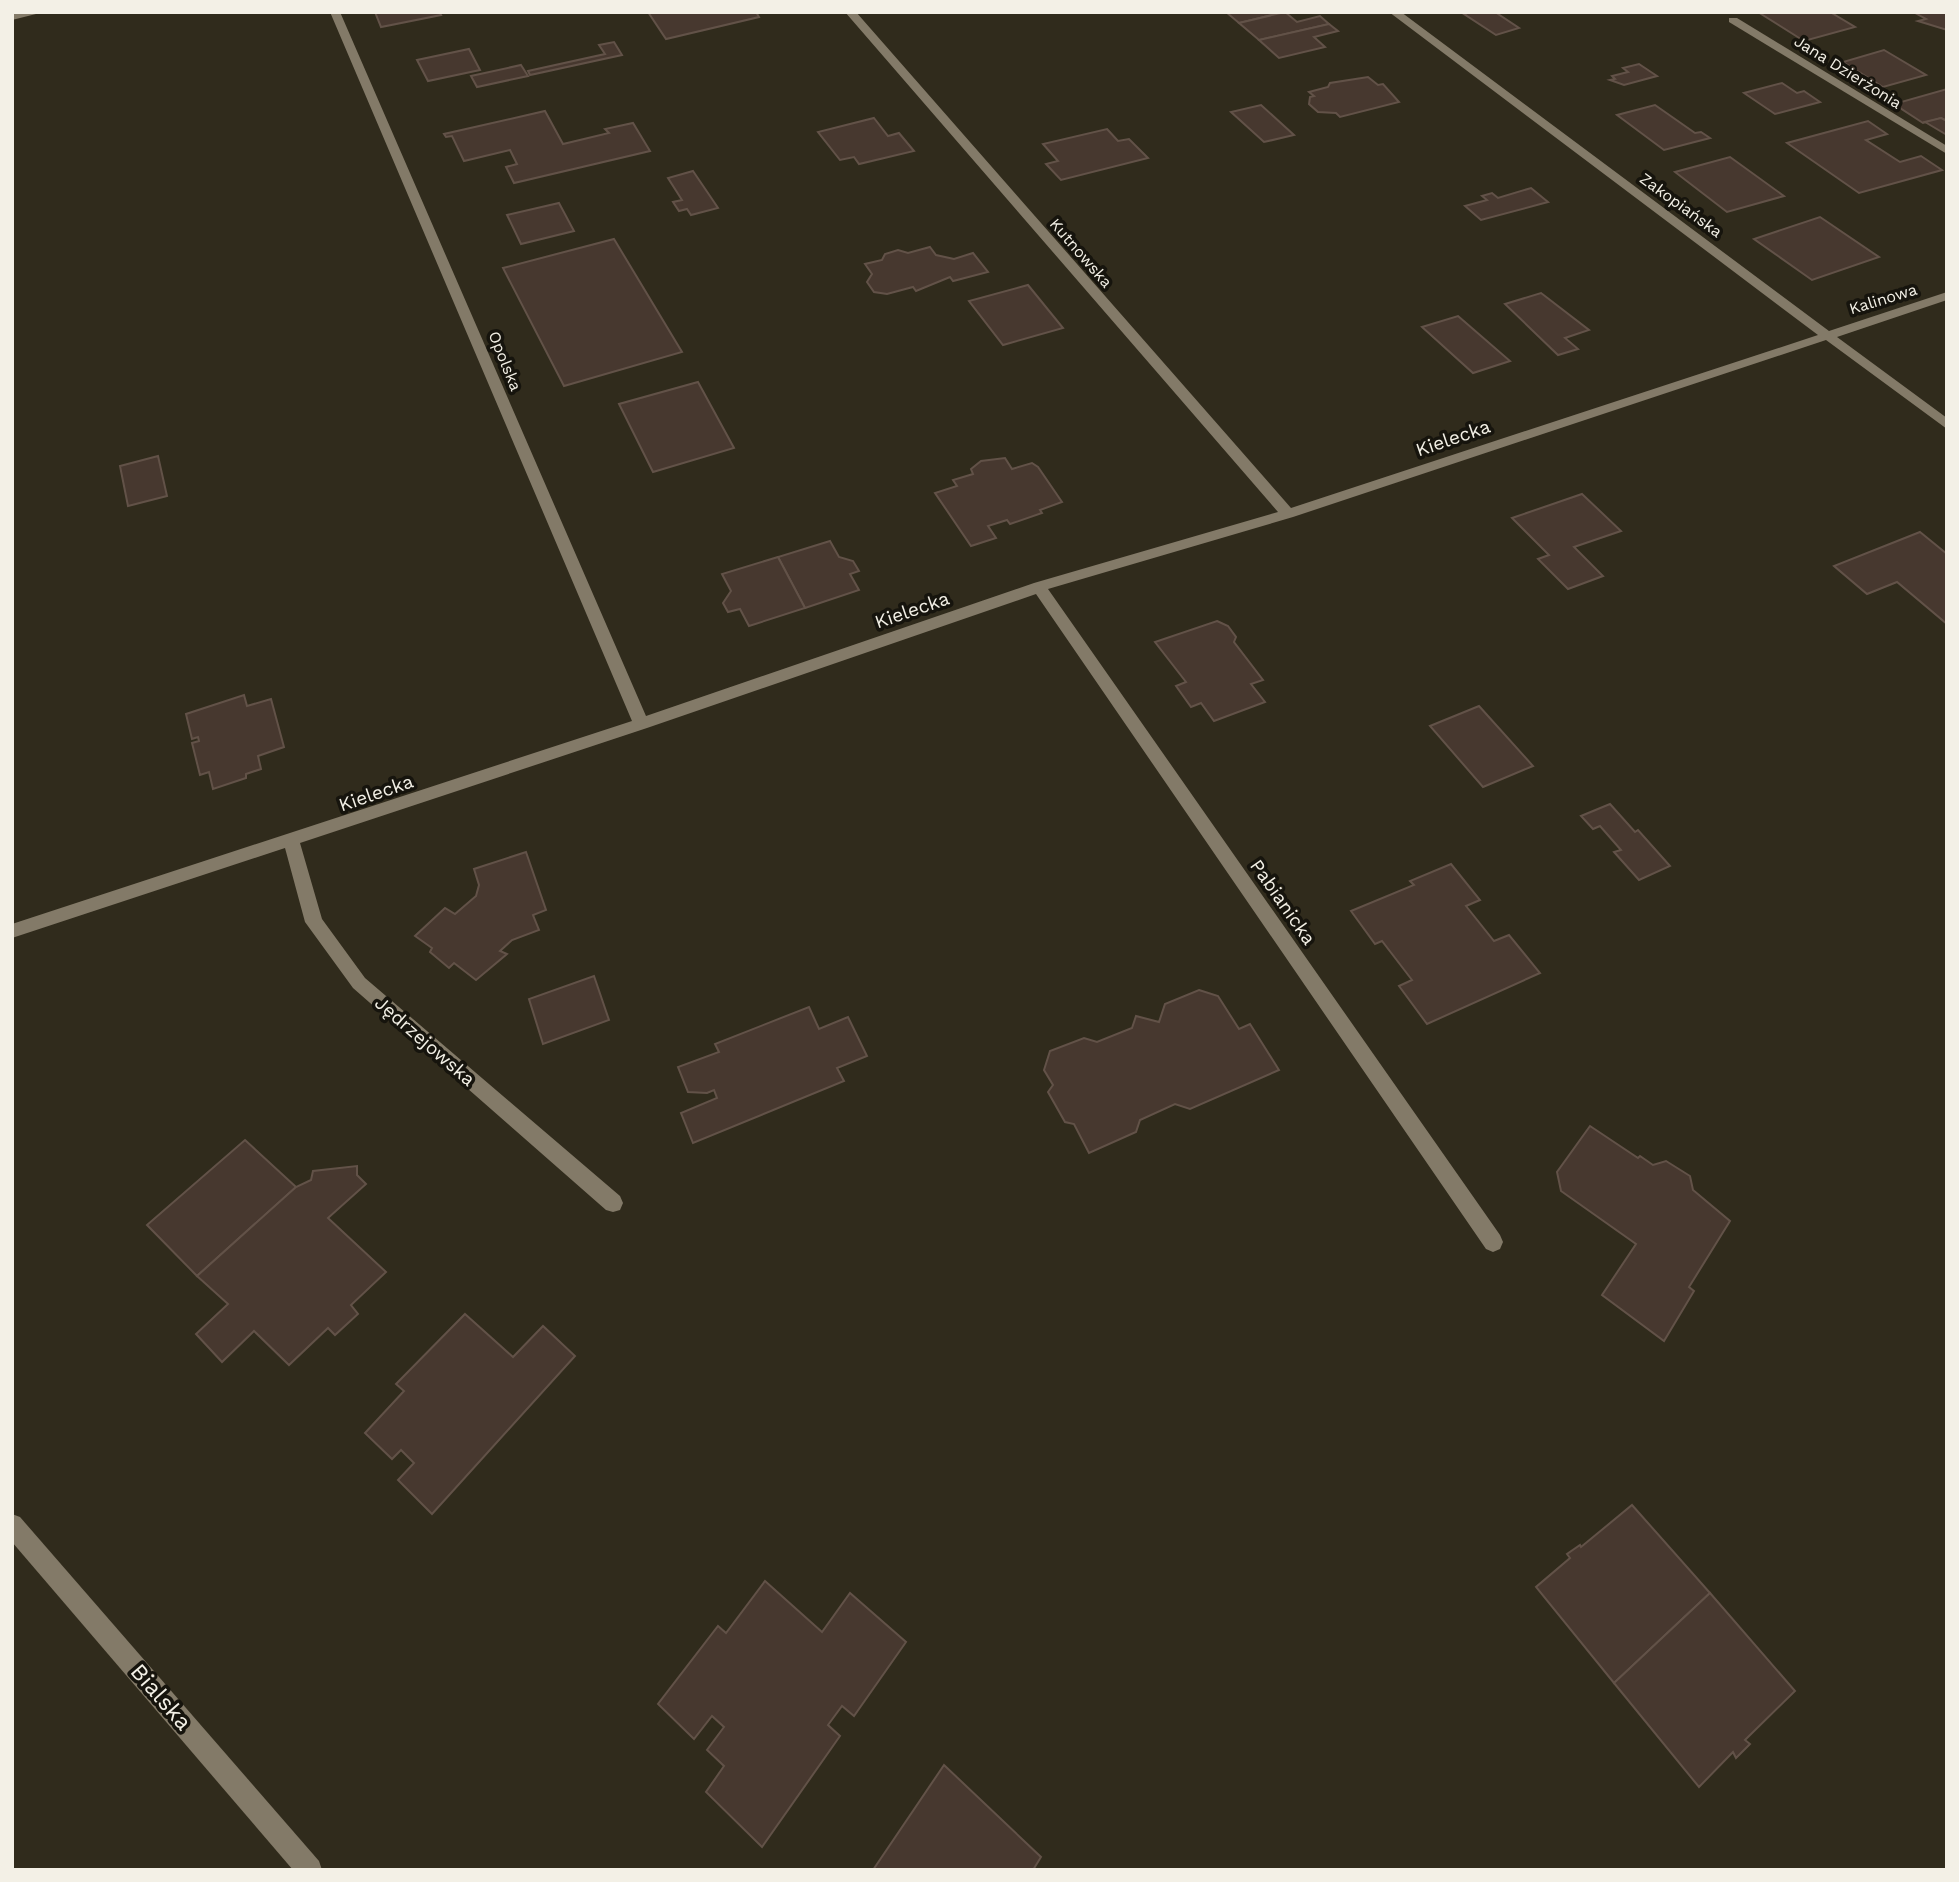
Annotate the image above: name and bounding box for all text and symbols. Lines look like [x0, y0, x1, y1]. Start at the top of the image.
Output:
street label: Jana Dzierżonia [1791, 31, 1905, 113]
street label: Zakopiańska [1636, 169, 1726, 241]
street label: Kutnowska [1046, 214, 1116, 292]
street label: Kalinowa [1847, 280, 1919, 318]
street label: Opolska [484, 328, 526, 394]
street label: Kielecka [1413, 414, 1493, 461]
street label: Kielecka [872, 586, 952, 633]
street label: Kielecka [336, 769, 416, 816]
street label: Pabianicka [1245, 855, 1321, 949]
street label: Jędrzejowska [370, 991, 480, 1091]
street label: Bialska [125, 1658, 197, 1736]

